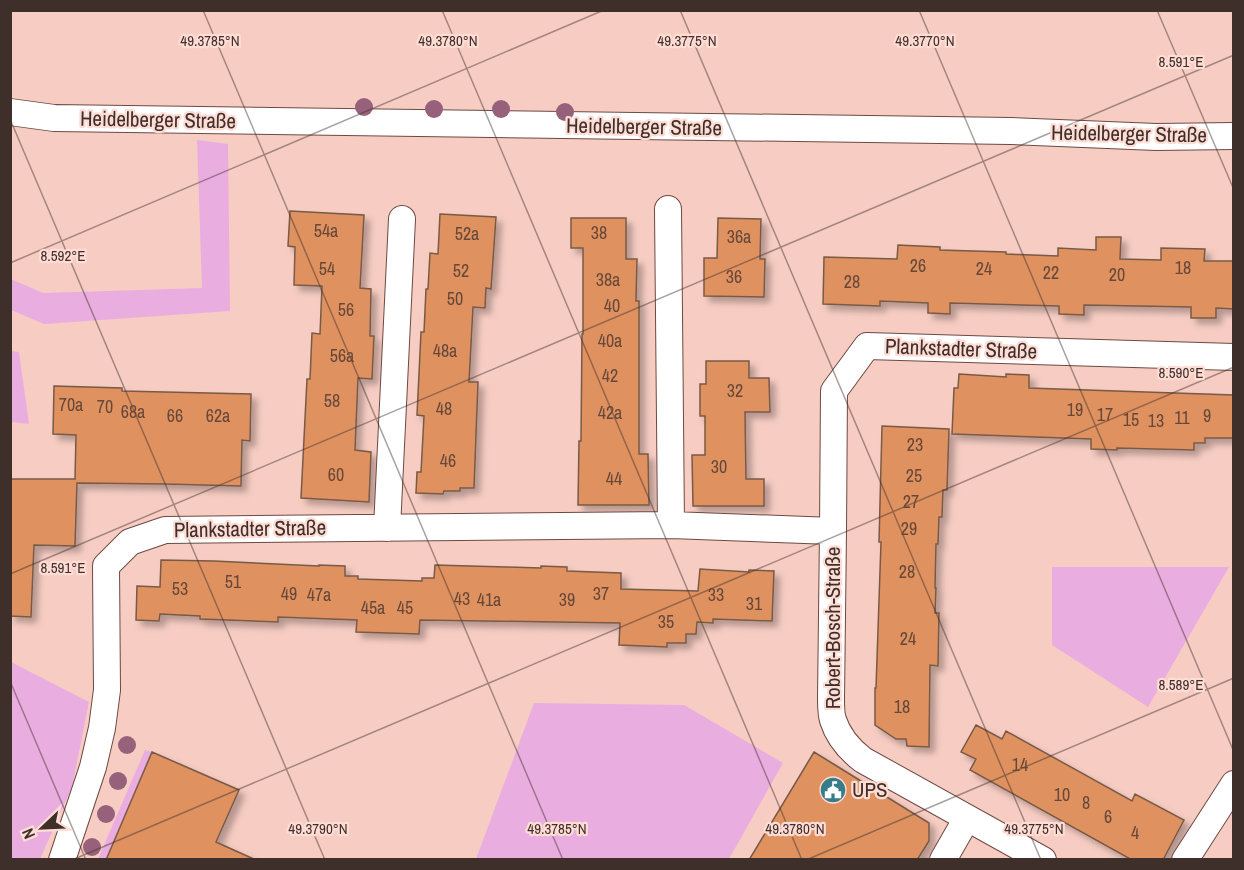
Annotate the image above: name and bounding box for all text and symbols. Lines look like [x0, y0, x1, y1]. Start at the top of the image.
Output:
text: 49.3785°N [180, 30, 240, 51]
text: 49.3780°N [418, 30, 478, 51]
text: 49.3775°N [657, 30, 717, 51]
text: 49.3770°N [895, 30, 955, 51]
text: 8.591°E [1159, 51, 1204, 72]
street label: Heidelberger Straße [80, 104, 236, 135]
street label: Heidelberger Straße [566, 111, 722, 142]
street label: Heidelberger Straße [1051, 118, 1207, 149]
house number: 54a [314, 218, 338, 243]
house number: 38 [591, 220, 607, 245]
house number: 52a [455, 221, 479, 246]
house number: 36a [727, 224, 751, 249]
text: 8.592°E [41, 245, 86, 266]
house number: 26 [910, 253, 926, 278]
house number: 18 [1175, 255, 1191, 280]
house number: 54 [319, 256, 335, 281]
house number: 24 [976, 256, 992, 281]
house number: 52 [453, 258, 469, 283]
house number: 22 [1043, 260, 1059, 285]
house number: 20 [1109, 262, 1125, 287]
house number: 36 [726, 264, 742, 289]
house number: 38a [596, 267, 620, 292]
house number: 28 [844, 269, 860, 294]
house number: 50 [447, 286, 463, 311]
house number: 40 [604, 293, 620, 318]
house number: 56 [338, 297, 354, 322]
house number: 40a [598, 328, 622, 353]
street label: Plankstadter Straße [884, 331, 1038, 366]
house number: 48a [433, 338, 457, 363]
house number: 56a [330, 343, 354, 368]
text: 8.590°E [1159, 362, 1204, 383]
house number: 42 [602, 363, 618, 388]
house number: 32 [727, 378, 743, 403]
house number: 58 [324, 388, 340, 413]
house number: 70a [59, 392, 83, 417]
house number: 70 [97, 394, 113, 419]
house number: 48 [436, 396, 452, 421]
house number: 19 [1067, 397, 1083, 422]
house number: 68a [121, 399, 145, 424]
house number: 42a [598, 400, 622, 425]
house number: 17 [1097, 402, 1113, 427]
house number: 66 [167, 403, 183, 428]
house number: 62a [206, 403, 230, 428]
house number: 9 [1203, 403, 1211, 428]
house number: 11 [1174, 405, 1190, 430]
house number: 15 [1123, 407, 1139, 432]
house number: 13 [1148, 408, 1164, 433]
house number: 23 [907, 432, 923, 457]
house number: 46 [440, 448, 456, 473]
house number: 30 [711, 454, 727, 479]
house number: 60 [328, 462, 344, 487]
house number: 25 [906, 463, 922, 488]
house number: 44 [606, 466, 622, 491]
house number: 27 [903, 489, 919, 514]
street label: Plankstadter Straße [174, 513, 326, 544]
house number: 29 [901, 516, 917, 541]
street label: Robert-Bosch-Straße [818, 547, 847, 709]
text: 8.591°E [41, 557, 86, 578]
house number: 28 [899, 559, 915, 584]
house number: 51 [225, 569, 242, 594]
house number: 53 [172, 576, 188, 601]
house number: 49 [281, 581, 297, 606]
house number: 37 [593, 581, 609, 606]
house number: 47a [307, 582, 331, 607]
house number: 33 [708, 582, 724, 607]
house number: 43 [454, 586, 470, 611]
house number: 41a [477, 587, 501, 612]
house number: 39 [559, 587, 575, 612]
house number: 31 [746, 591, 763, 616]
house number: 45a [361, 595, 385, 620]
house number: 45 [397, 595, 413, 620]
house number: 35 [658, 609, 674, 634]
house number: 24 [900, 626, 916, 651]
text: 8.589°E [1159, 674, 1204, 695]
house number: 18 [894, 694, 910, 719]
house number: 14 [1012, 752, 1028, 777]
public building icon: UPS [818, 775, 848, 805]
place label: UPS [852, 775, 887, 804]
house number: 10 [1054, 782, 1070, 807]
house number: 8 [1082, 790, 1090, 815]
north arrow [12, 798, 72, 858]
house number: 6 [1104, 804, 1112, 829]
text: 49.3790°N [288, 818, 348, 839]
text: 49.3785°N [527, 818, 587, 839]
text: 49.3780°N [765, 818, 825, 839]
text: 49.3775°N [1004, 818, 1064, 839]
house number: 4 [1131, 820, 1139, 845]
text: N [16, 825, 40, 843]

